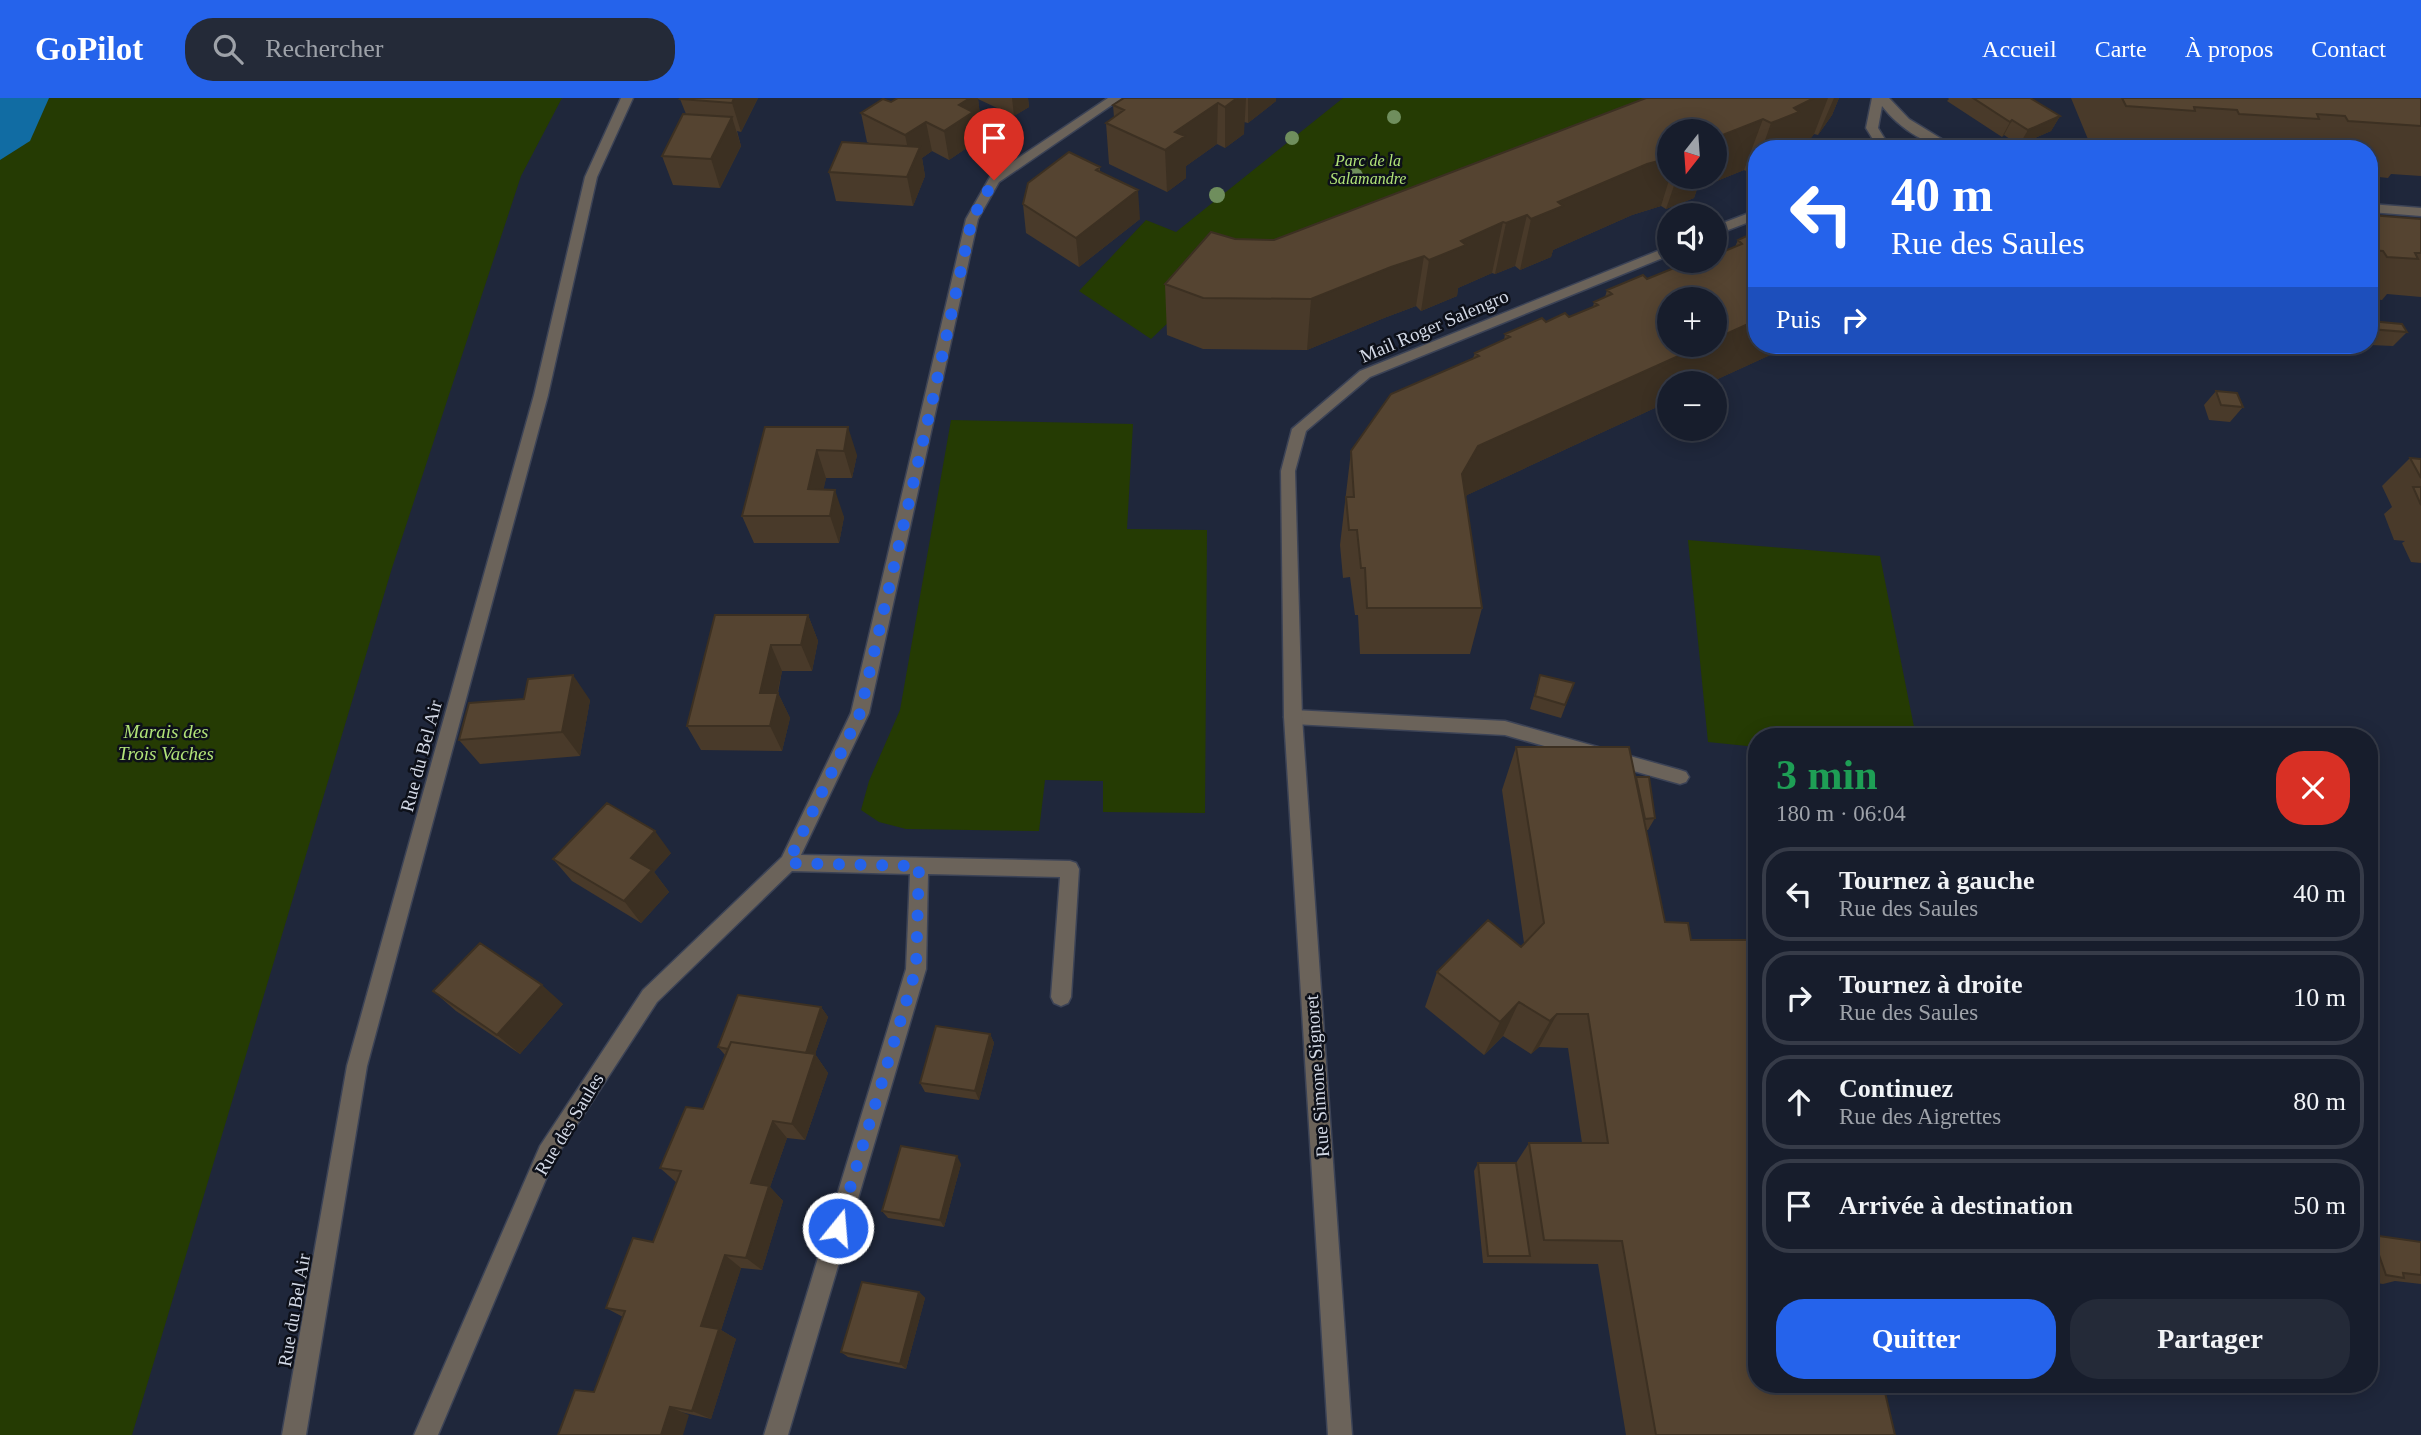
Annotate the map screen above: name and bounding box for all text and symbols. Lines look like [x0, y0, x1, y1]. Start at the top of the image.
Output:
search box [185, 18, 675, 81]
icon: search [209, 30, 247, 68]
text: GoPilot [35, 31, 143, 67]
text: Rechercher [265, 34, 384, 63]
text: Accueil [1982, 36, 2057, 62]
text: Carte [2095, 36, 2147, 62]
text: À propos [2185, 36, 2273, 62]
text: Contact [2311, 36, 2386, 62]
pin [964, 108, 1024, 180]
icon: arrive [975, 119, 1013, 157]
north arrow [1657, 119, 1727, 189]
map controls [1657, 119, 1727, 441]
park label: Parc de la Salamandre [1330, 152, 1406, 187]
text: 40 m [1891, 167, 1993, 222]
icon: left [1776, 168, 1867, 259]
button: sound [1657, 203, 1727, 273]
text: Rue des Saules [1891, 225, 2085, 261]
street label: Mail Roger Salengro [1357, 285, 1511, 367]
button: + [1657, 287, 1727, 357]
icon: right [1835, 301, 1873, 339]
text: Puis [1776, 305, 1821, 334]
button: − [1657, 371, 1727, 441]
street label: Rue du Bel Air [396, 697, 446, 814]
park label: Marais des Trois Vaches [118, 721, 214, 764]
button: close [2276, 751, 2350, 825]
text: 3 min [1776, 752, 1878, 798]
text: 180 m · 06:04 [1776, 801, 1906, 826]
text: Tournez à gauche [1839, 866, 2035, 895]
icon: left [1780, 875, 1818, 913]
text: 40 m [2293, 879, 2346, 908]
text: Rue des Saules [1839, 896, 1978, 921]
text: Tournez à droite [1839, 970, 2022, 999]
icon: right [1780, 979, 1818, 1017]
text: 10 m [2293, 983, 2346, 1012]
street label: Rue Simone Signoret [1301, 993, 1333, 1158]
text: Rue des Saules [1839, 1000, 1978, 1025]
street label: Rue des Saules [530, 1069, 608, 1179]
text: Continuez [1839, 1074, 1953, 1103]
icon: ahead [1780, 1083, 1818, 1121]
text: 80 m [2293, 1087, 2346, 1116]
text: Rue des Aigrettes [1839, 1104, 2001, 1129]
icon: arrive [1780, 1187, 1818, 1225]
position arrow [801, 1191, 875, 1265]
text: Arrivée à destination [1839, 1191, 2073, 1220]
text: 50 m [2293, 1191, 2346, 1220]
street label: Rue du Bel Air [274, 1251, 314, 1368]
button: Quitter [1776, 1299, 2056, 1379]
button: Partager [2070, 1299, 2350, 1379]

